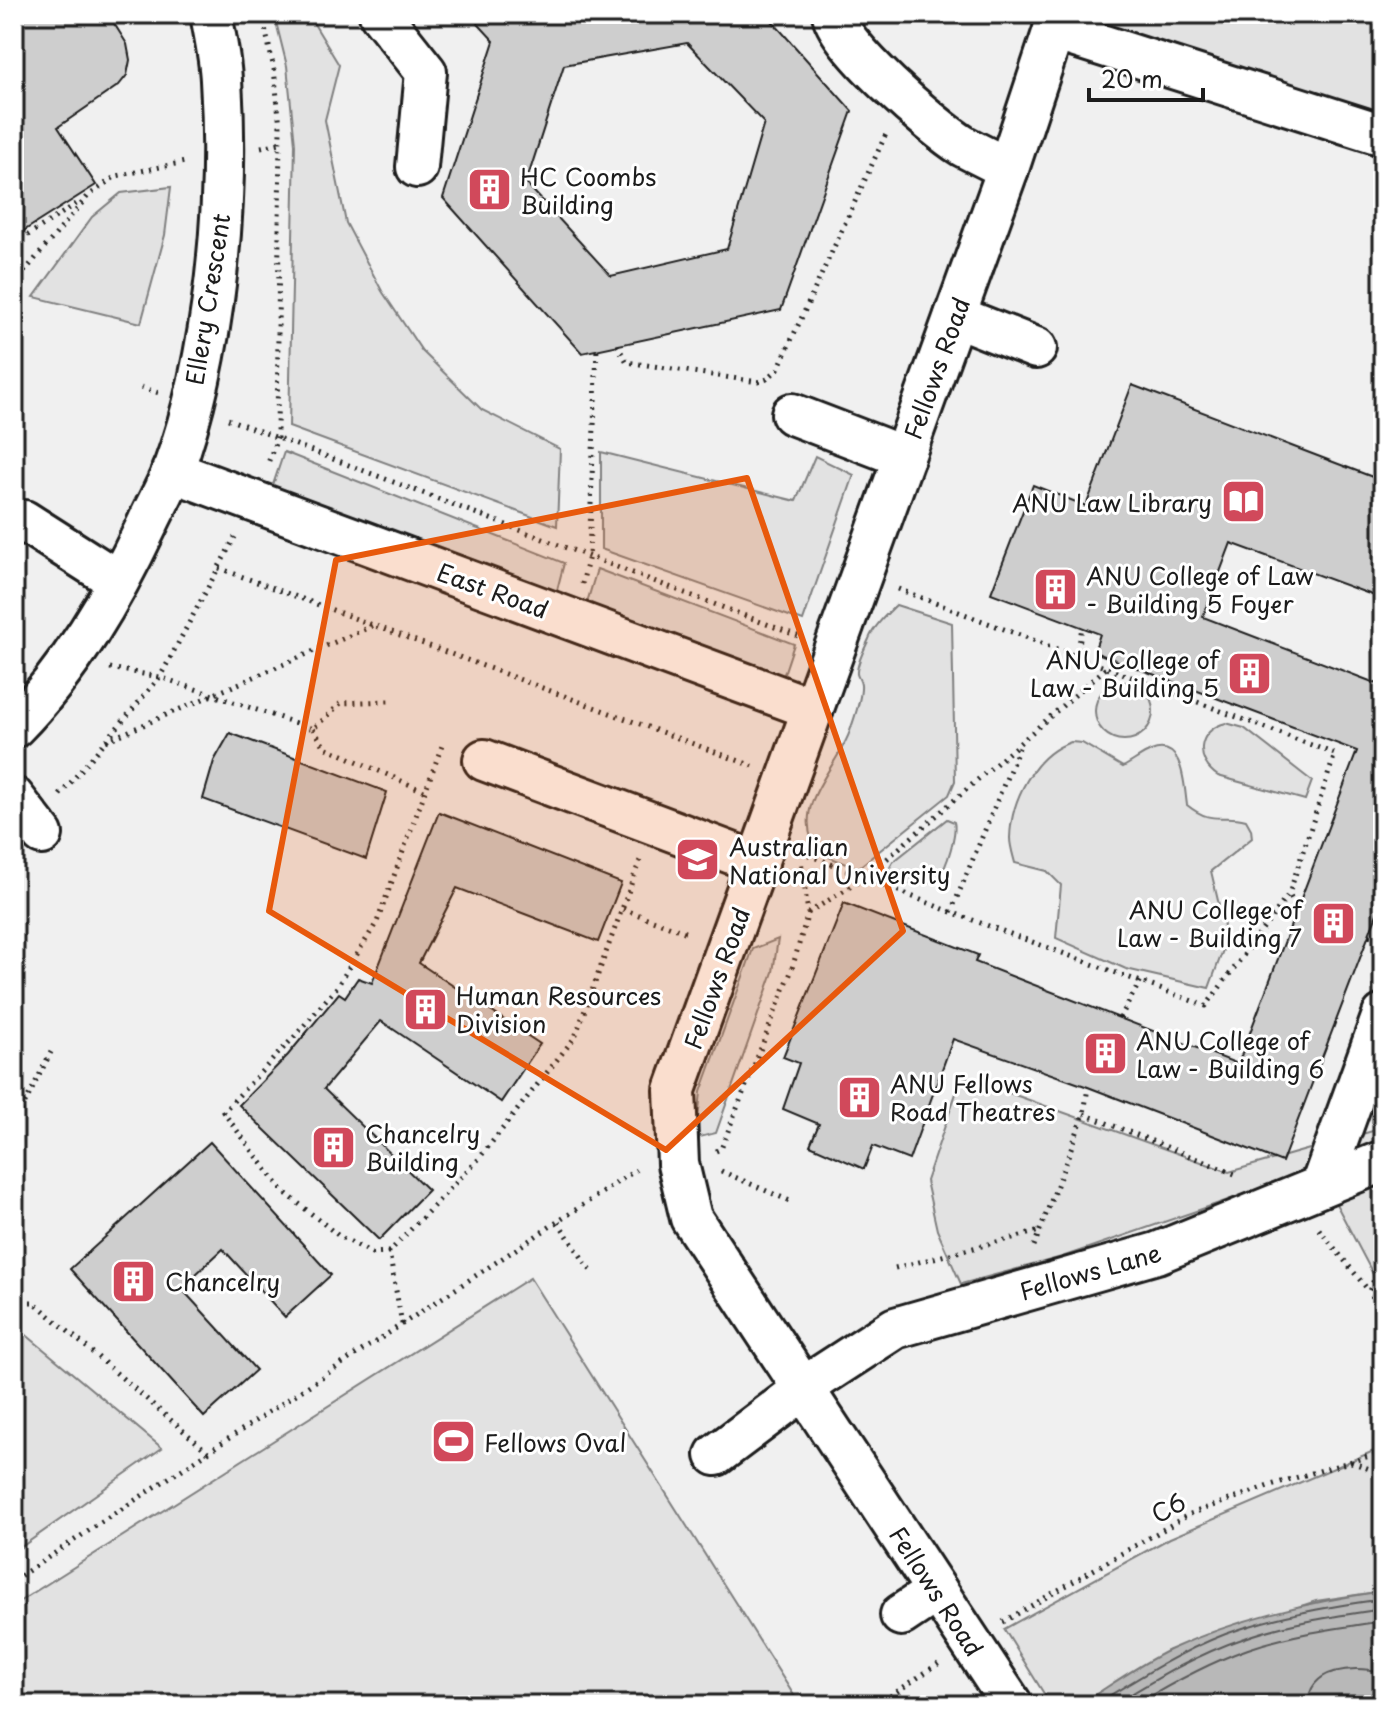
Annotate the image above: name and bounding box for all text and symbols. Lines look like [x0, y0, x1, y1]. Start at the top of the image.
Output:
scale bar [1089, 52, 1203, 102]
text: 20 m [1101, 60, 1163, 96]
place label: HC Coombs Building [520, 158, 656, 222]
building icon: HC Coombs Building [465, 166, 513, 214]
street label: Ellery Crescent [176, 210, 238, 387]
street label: Fellows Road [894, 292, 978, 444]
library icon: ANU Law Library [1219, 478, 1267, 526]
place label: ANU Law Library [1012, 484, 1212, 520]
street label: East Road [432, 553, 554, 627]
place label: ANU College of Law - Building 5 Foyer [1086, 557, 1314, 621]
building icon: ANU College of Law - Building 5 Foyer [1031, 565, 1079, 613]
place label: ANU College of Law - Building 5 [1030, 641, 1220, 705]
building icon: ANU College of Law - Building 5 [1226, 649, 1274, 697]
place label: Australian National University [729, 828, 950, 892]
school or university icon: Australian National University [674, 836, 722, 884]
place label: ANU College of Law - Building 7 [1117, 891, 1303, 955]
building icon: ANU College of Law - Building 7 [1309, 899, 1357, 947]
street label: Fellows Road [674, 902, 758, 1054]
place label: Human Resources Division [456, 977, 661, 1041]
building icon: Human Resources Division [401, 985, 449, 1033]
place label: ANU College of Law - Building 6 [1136, 1022, 1324, 1086]
building icon: ANU College of Law - Building 6 [1081, 1030, 1129, 1078]
place label: ANU Fellows Road Theatres [890, 1065, 1056, 1129]
building icon: ANU Fellows Road Theatres [835, 1073, 883, 1121]
place label: Chancelry Building [365, 1115, 480, 1179]
building icon: Chancelry Building [310, 1123, 358, 1171]
street label: Fellows Lane [1015, 1234, 1165, 1308]
building icon: Chancelry [110, 1257, 158, 1305]
place label: Chancelry [165, 1263, 280, 1299]
sports icon: Fellows Oval [429, 1418, 477, 1466]
place label: Fellows Oval [484, 1424, 626, 1460]
street label: C6 [1144, 1483, 1192, 1531]
street label: Fellows Road [881, 1519, 993, 1663]

